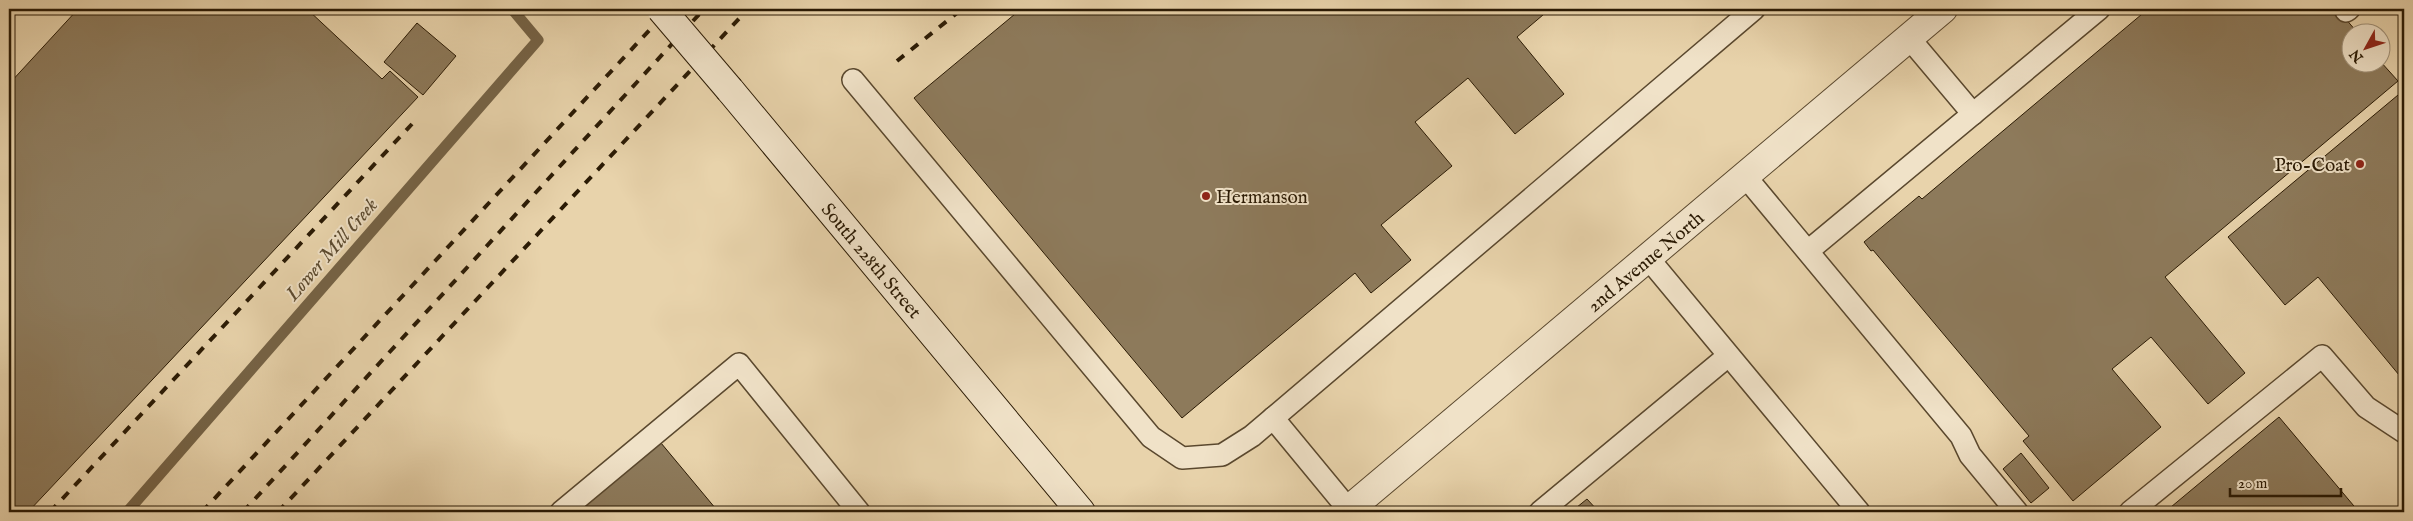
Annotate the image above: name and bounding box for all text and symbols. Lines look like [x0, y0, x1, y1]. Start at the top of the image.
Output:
north arrow [2340, 22, 2390, 72]
text: N [2346, 45, 2368, 67]
place label: Pro-Coat [2274, 154, 2350, 178]
marker: Pro-Coat [2354, 158, 2366, 170]
place label: Hermanson [1216, 186, 1308, 210]
marker: Hermanson [1200, 190, 1212, 202]
water label: Lower Mill Creek [280, 193, 384, 307]
street label: South 228th Street [815, 198, 926, 324]
street label: 2nd Avenue North [1583, 207, 1710, 318]
scale bar [2230, 466, 2342, 498]
text: 20 m [2238, 474, 2268, 493]

